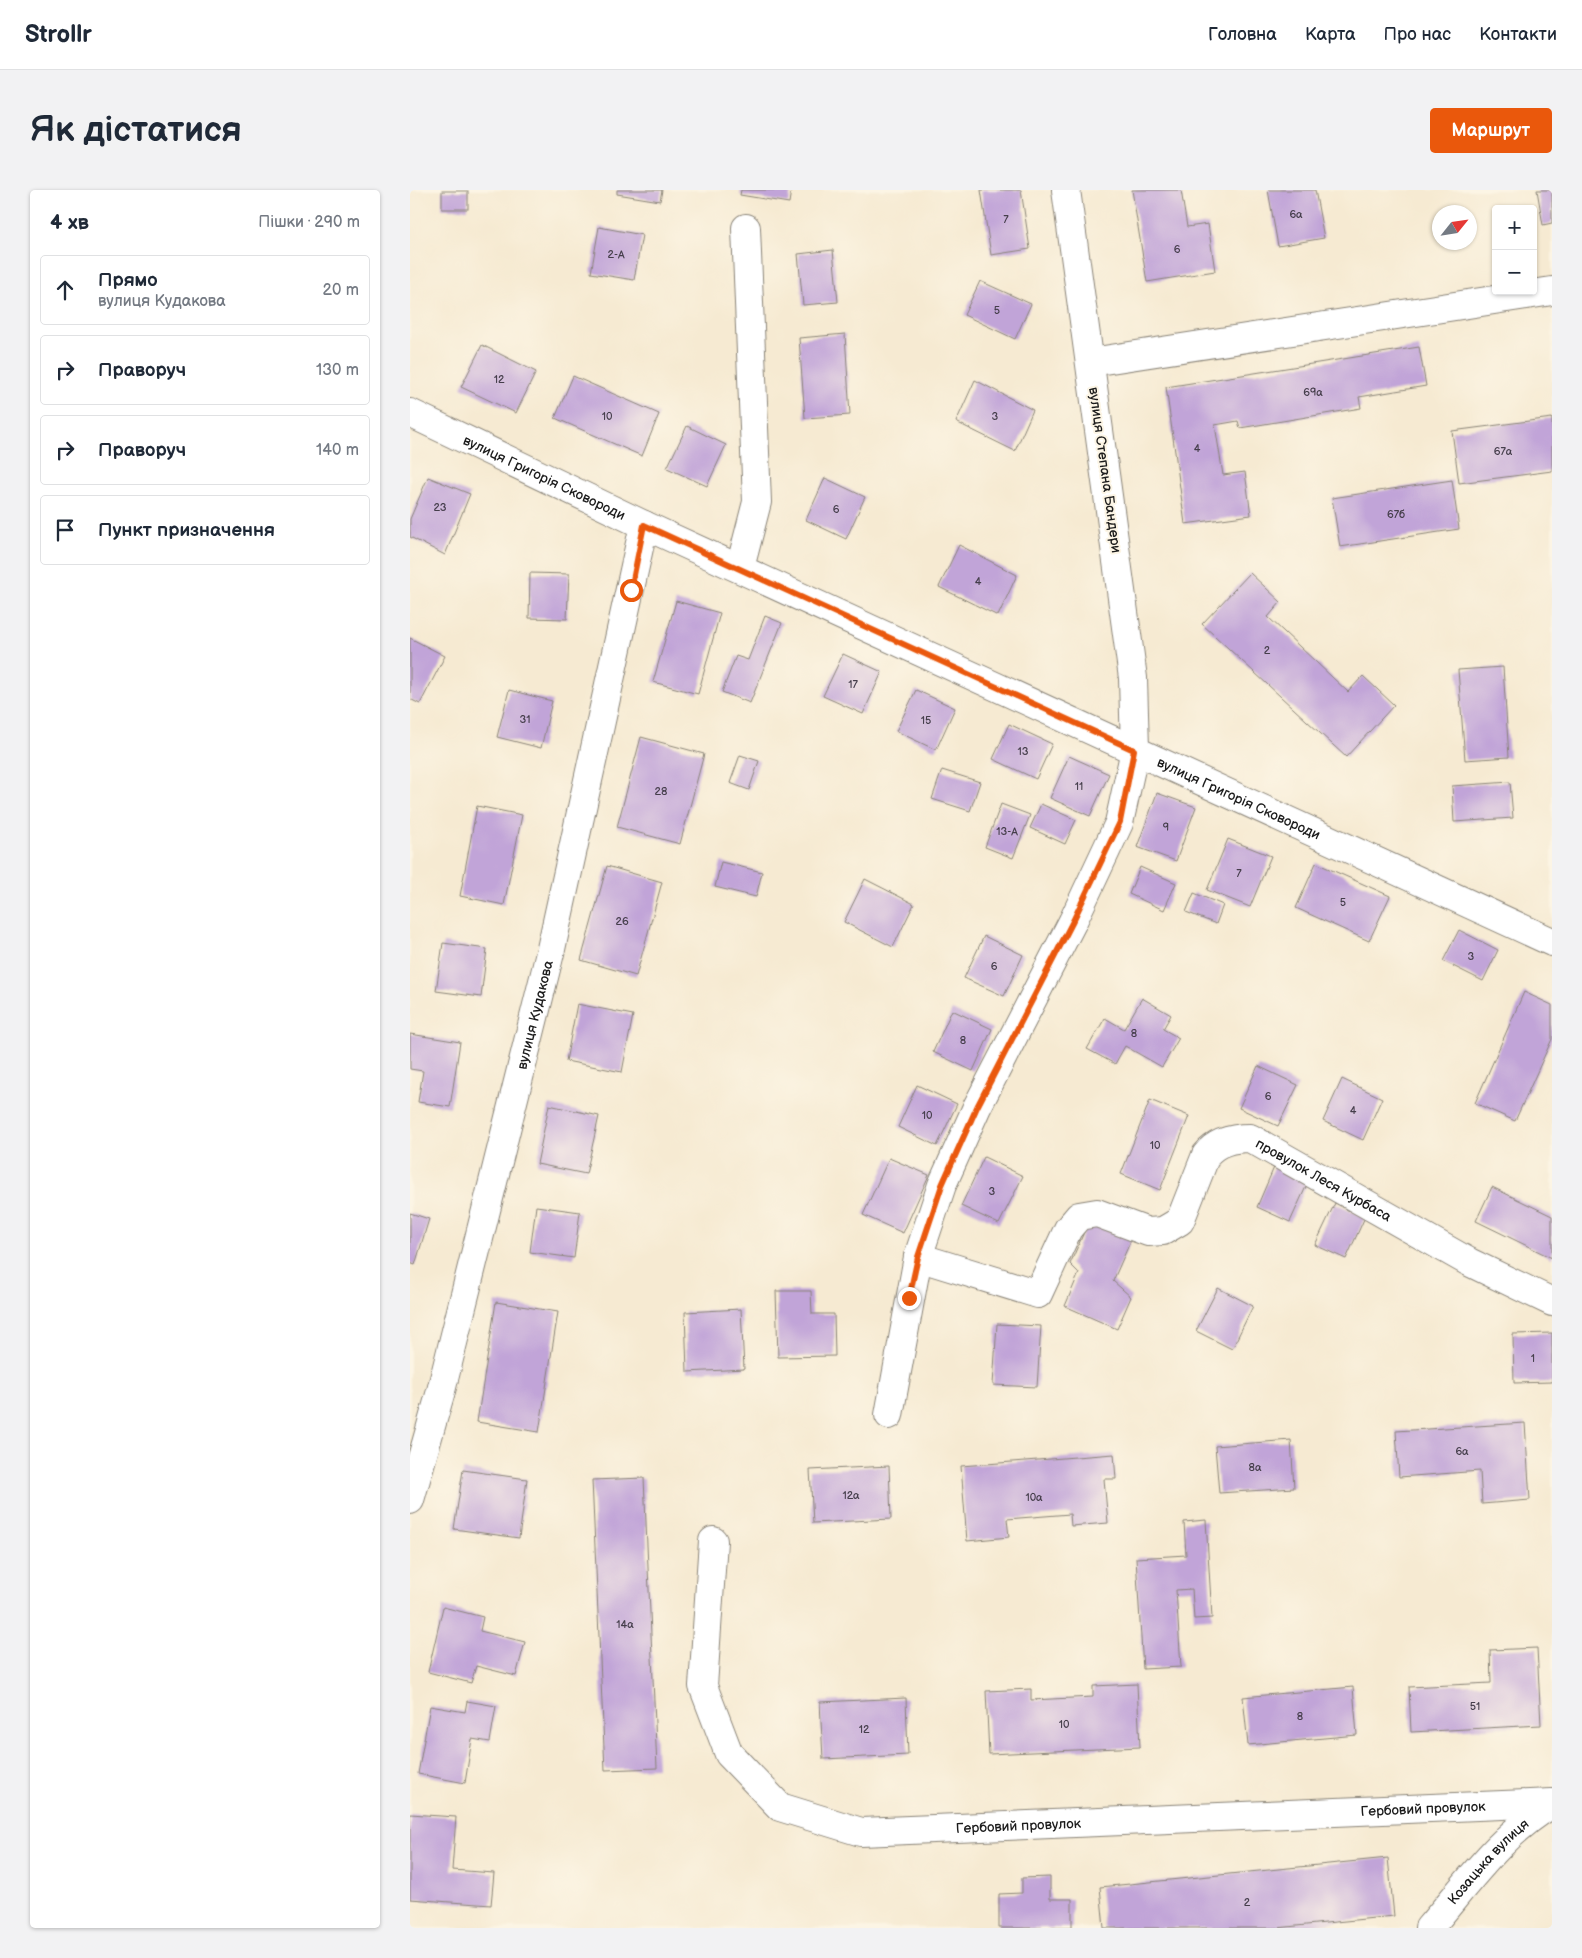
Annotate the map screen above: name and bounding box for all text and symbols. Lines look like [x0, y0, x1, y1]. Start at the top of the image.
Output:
text: Strollr [25, 20, 92, 49]
text: Головна [1208, 24, 1277, 45]
text: Карта [1305, 24, 1356, 45]
text: Про нас [1384, 24, 1451, 45]
text: Контакти [1479, 24, 1557, 45]
button: Маршрут [1430, 108, 1552, 153]
text: Як дістатися [30, 109, 242, 152]
north arrow [1432, 205, 1477, 250]
map controls [1492, 205, 1537, 295]
button: + [1492, 205, 1537, 250]
house number: 6а [1289, 208, 1303, 221]
text: 4 хв [50, 210, 89, 235]
text: Пішки · 290 m [258, 213, 360, 232]
house number: 7 [1003, 213, 1009, 226]
house number: 6 [1174, 243, 1181, 256]
house number: 2-А [607, 248, 625, 261]
button: − [1492, 250, 1537, 295]
text: Прямо [98, 269, 158, 292]
icon: ahead [51, 276, 79, 304]
text: 20 m [323, 281, 359, 300]
text: вулиця Кудакова [98, 292, 226, 311]
house number: 5 [994, 304, 1000, 317]
icon: right [51, 356, 79, 384]
text: Праворуч [98, 359, 186, 382]
text: 130 m [316, 361, 359, 380]
house number: 12 [494, 373, 505, 386]
street label: вулиця Степана Бандери [1085, 386, 1125, 554]
house number: 69а [1303, 386, 1323, 399]
house number: 10 [602, 410, 613, 423]
house number: 3 [992, 410, 999, 423]
street label: вулиця Григорія Сковороди [460, 431, 628, 523]
icon: right [51, 436, 79, 464]
text: Праворуч [98, 439, 186, 462]
text: 140 m [316, 441, 359, 460]
house number: 4 [1194, 442, 1201, 455]
house number: 67а [1494, 445, 1513, 458]
house number: 23 [433, 501, 447, 514]
house number: 6 [833, 503, 840, 516]
house number: 67б [1387, 508, 1405, 521]
icon: arrive [51, 516, 79, 544]
text: Пункт призначення [98, 519, 275, 542]
house number: 4 [975, 575, 982, 588]
route start [620, 579, 643, 602]
house number: 2 [1264, 644, 1271, 657]
house number: 17 [848, 678, 858, 691]
house number: 31 [519, 713, 531, 726]
house number: 15 [921, 714, 931, 727]
house number: 13 [1017, 745, 1029, 758]
street label: вулиця Григорія Сковороди [1154, 753, 1323, 843]
house number: 11 [1075, 780, 1083, 793]
house number: 28 [655, 785, 667, 798]
house number: 9 [1163, 821, 1169, 834]
house number: 13-А [996, 825, 1018, 838]
house number: 7 [1236, 867, 1242, 880]
house number: 5 [1340, 896, 1346, 909]
house number: 26 [615, 915, 629, 928]
house number: 3 [1468, 950, 1475, 963]
street label: вулиця Кудакова [513, 958, 557, 1071]
house number: 6 [991, 960, 998, 973]
house number: 8 [1131, 1027, 1137, 1040]
house number: 8 [960, 1034, 966, 1047]
house number: 6 [1265, 1090, 1272, 1103]
house number: 4 [1350, 1104, 1357, 1117]
house number: 10 [922, 1109, 933, 1122]
street label: провулок Леся Курбаса [1253, 1135, 1395, 1225]
house number: 10 [1150, 1139, 1161, 1152]
house number: 3 [989, 1185, 996, 1198]
route end [898, 1287, 921, 1310]
house number: 1 [1531, 1352, 1535, 1365]
house number: 6а [1455, 1445, 1469, 1458]
house number: 8а [1249, 1461, 1262, 1474]
house number: 12а [842, 1489, 860, 1502]
house number: 10а [1025, 1491, 1043, 1504]
house number: 14а [616, 1618, 634, 1631]
house number: 51 [1470, 1700, 1480, 1713]
house number: 8 [1297, 1710, 1303, 1723]
house number: 10 [1059, 1718, 1070, 1731]
house number: 12 [859, 1723, 870, 1736]
street label: Гербовий провулок [1360, 1797, 1486, 1820]
street label: Гербовий провулок [955, 1814, 1082, 1837]
street label: Козацька вулиця [1444, 1815, 1532, 1908]
house number: 2 [1244, 1896, 1251, 1909]

